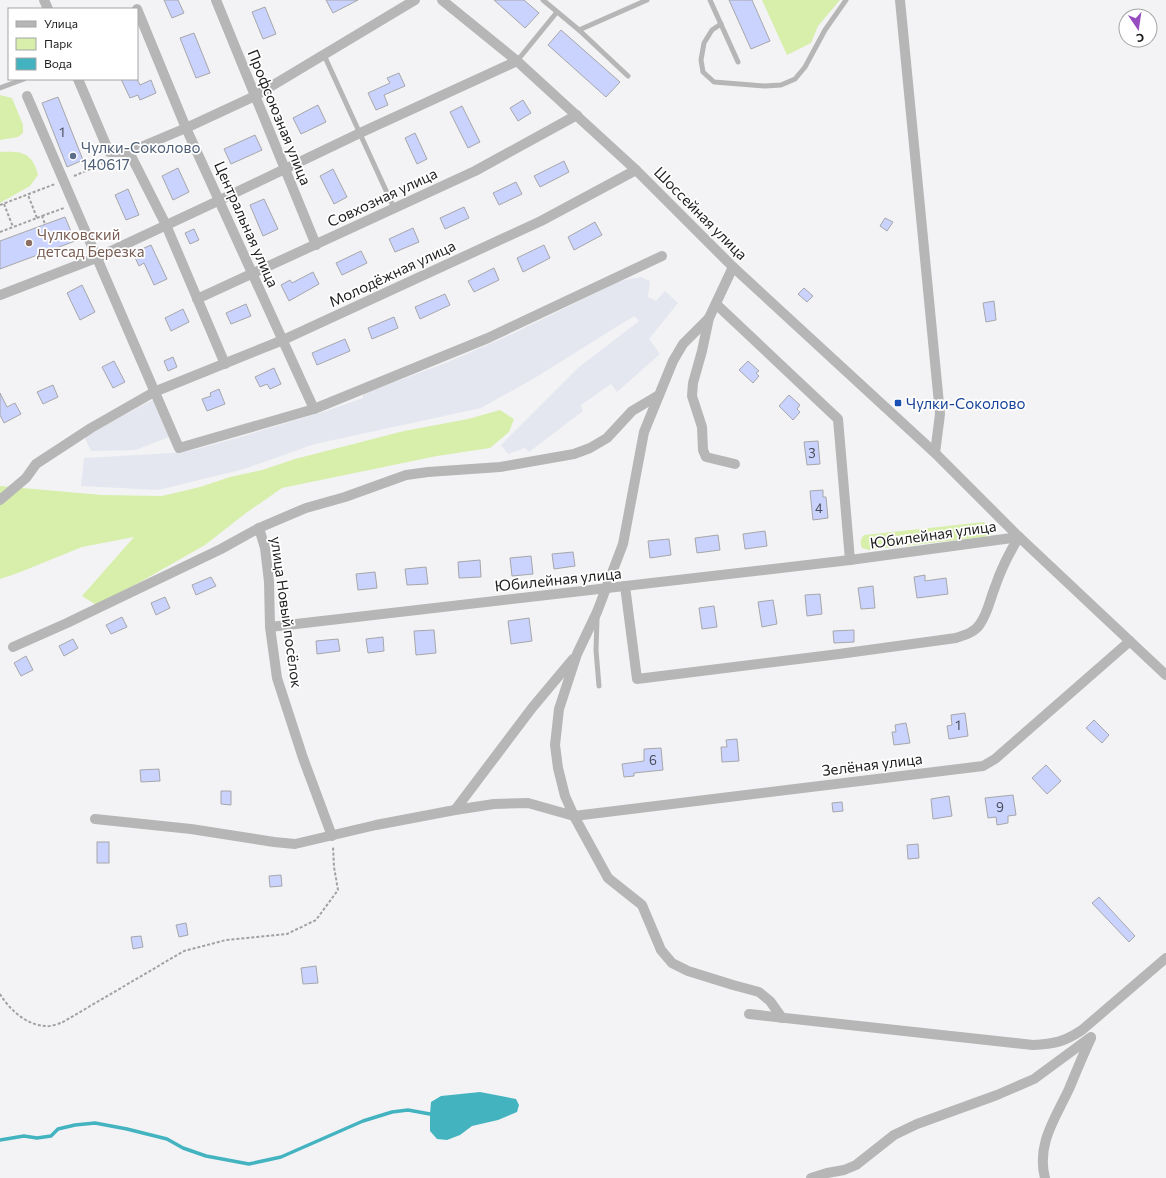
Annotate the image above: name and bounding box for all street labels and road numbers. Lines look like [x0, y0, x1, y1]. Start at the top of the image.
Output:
street label: Профсоюзная улица [245, 47, 315, 187]
street label: Центральная улица [211, 158, 283, 290]
street label: Шоссейная улица [651, 163, 751, 263]
street label: Совхозная улица [324, 164, 440, 230]
street label: Молодёжная улица [326, 236, 458, 310]
street label: Юбилейная улица [869, 516, 997, 552]
street label: улица Новый посёлок [267, 535, 307, 689]
street label: Юбилейная улица [494, 563, 622, 595]
street label: Зелёная улица [821, 749, 923, 779]

